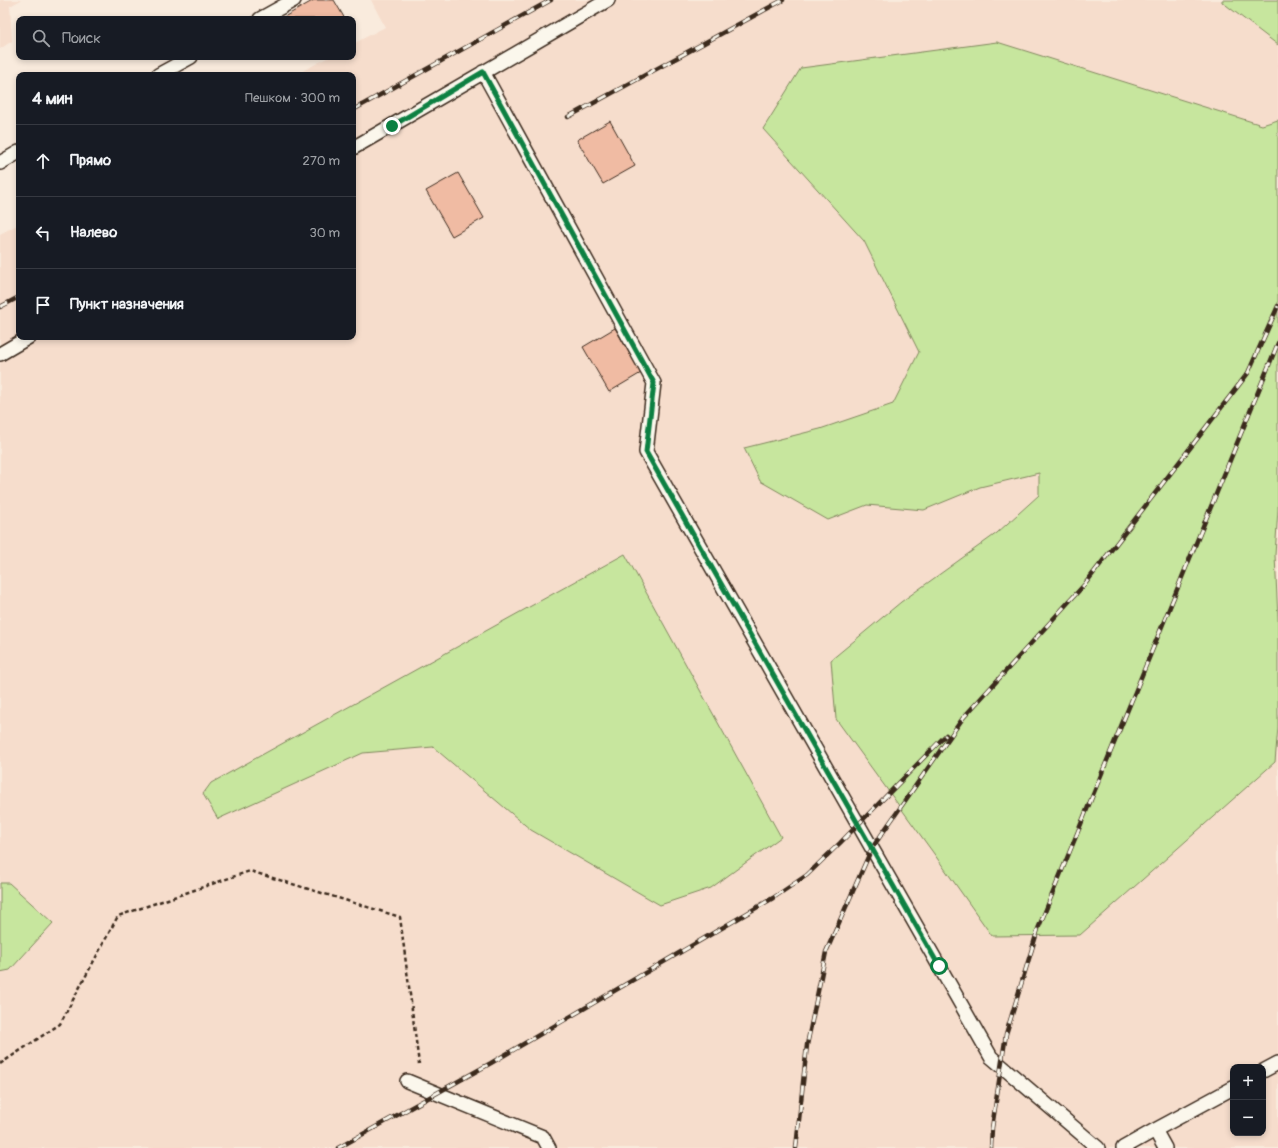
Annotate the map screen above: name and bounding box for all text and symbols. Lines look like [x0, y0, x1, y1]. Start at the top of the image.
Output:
search box [16, 16, 356, 60]
icon: search [30, 27, 52, 49]
text: Поиск [62, 29, 101, 48]
text: 4 мин [32, 88, 73, 109]
text: Пешком · 300 m [245, 90, 340, 106]
route end [383, 117, 401, 135]
icon: ahead [32, 150, 54, 172]
text: Прямо [70, 151, 111, 170]
text: 270 m [303, 153, 340, 169]
icon: left [32, 222, 54, 244]
text: Налево [70, 223, 117, 242]
text: 30 m [310, 225, 340, 241]
icon: arrive [32, 294, 54, 316]
text: Пункт назначения [70, 295, 184, 314]
route start [930, 957, 948, 975]
map controls [1230, 1064, 1266, 1136]
button: + [1230, 1064, 1266, 1100]
button: − [1230, 1100, 1266, 1136]

